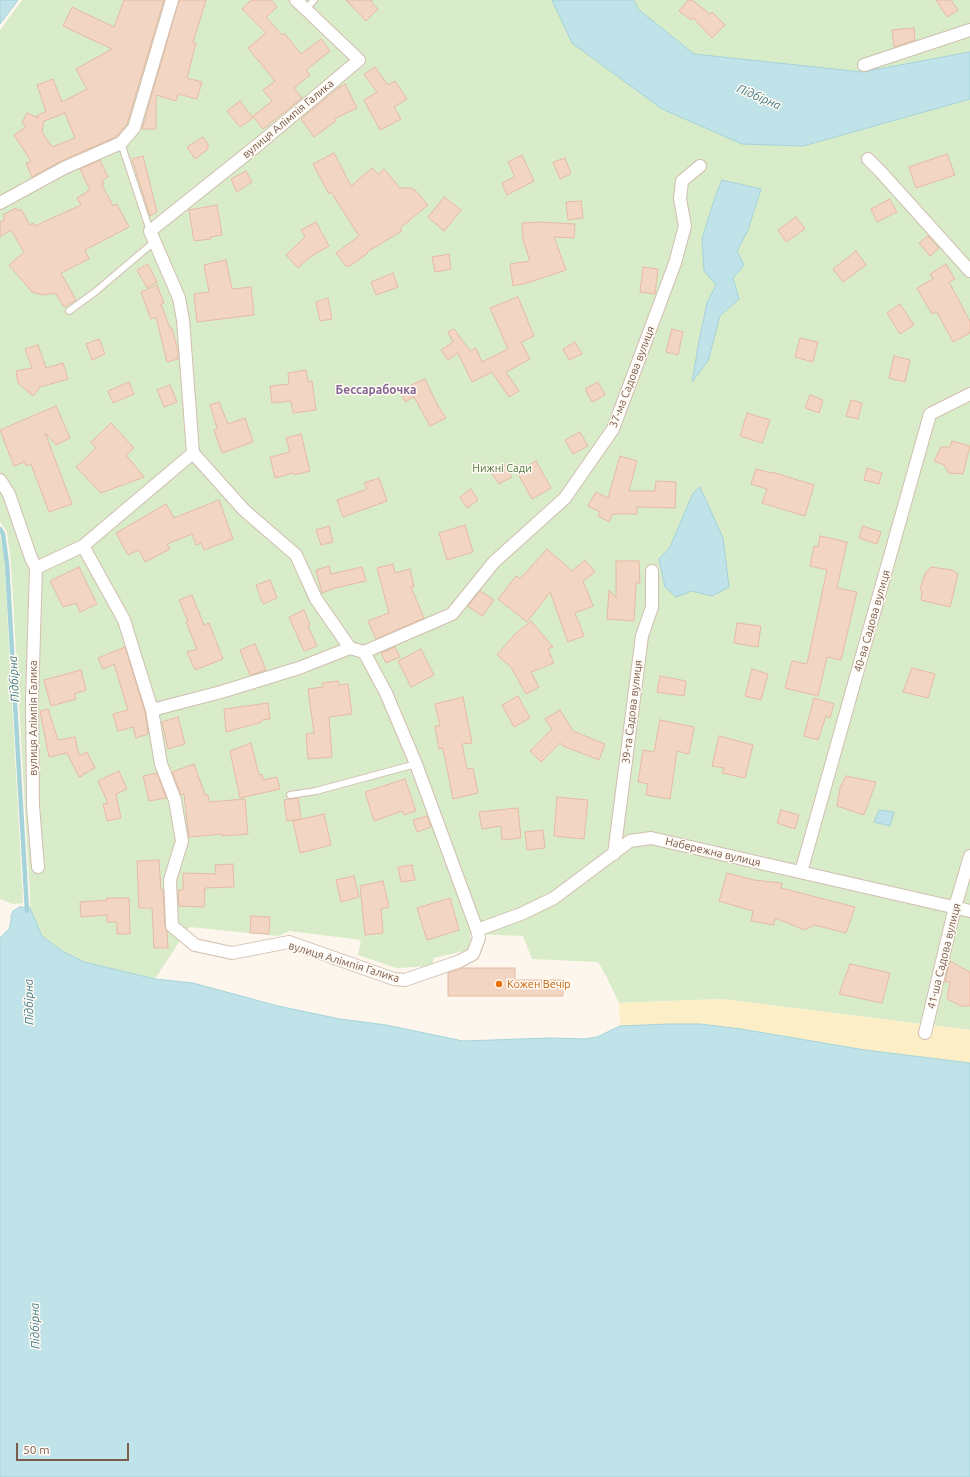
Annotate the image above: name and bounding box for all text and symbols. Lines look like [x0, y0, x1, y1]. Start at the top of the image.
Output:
street label: вулиця Алімпія Галика [240, 77, 336, 161]
water label: Підбірна [735, 81, 783, 113]
street label: 37-ма Садова вулиця [607, 324, 657, 430]
district label: Бессарабочка [336, 383, 416, 397]
park label: Нижні Сади [472, 461, 532, 475]
street label: 40-ва Садова вулиця [851, 568, 893, 674]
water label: Підбірна [6, 655, 22, 703]
street label: 39-та Садова вулиця [619, 659, 645, 765]
street label: вулиця Алімпія Галика [26, 660, 40, 776]
street label: Набережна вулиця [664, 835, 762, 869]
street label: 41-ша Садова вулиця [924, 902, 964, 1010]
street label: вулиця Алімпія Галика [287, 939, 401, 985]
place label: Кожен Вечір [507, 977, 571, 991]
water label: Підбірна [21, 979, 37, 1025]
marker: Кожен Вечір [494, 979, 504, 989]
water label: Підбірна [27, 1303, 43, 1349]
scale bar [18, 1435, 131, 1461]
text: 50 m [23, 1443, 50, 1456]

